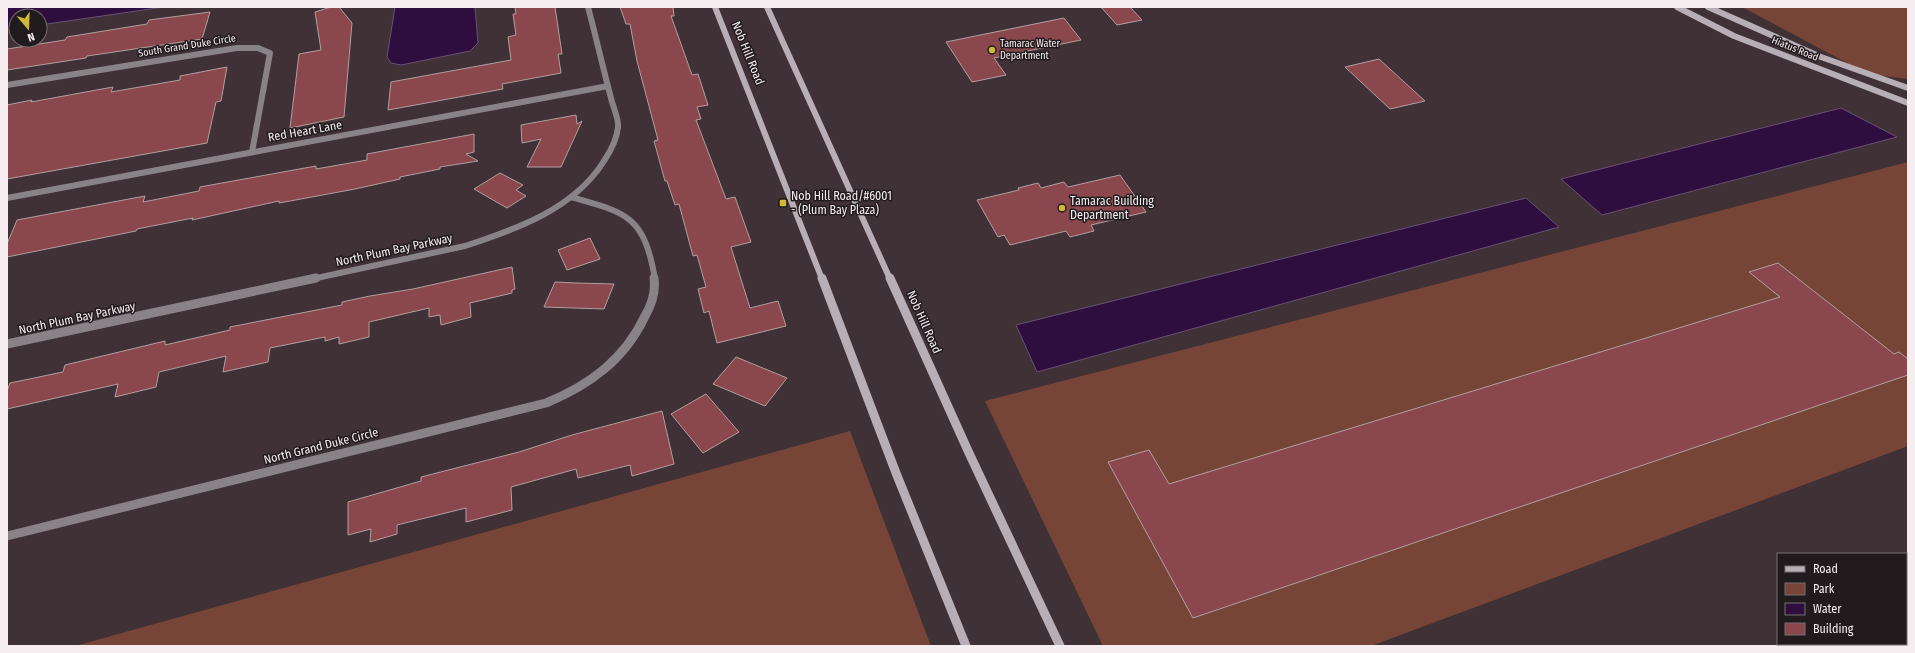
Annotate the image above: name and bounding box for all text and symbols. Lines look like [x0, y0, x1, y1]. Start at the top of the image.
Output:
north arrow [8, 8, 48, 48]
street label: Nob Hill Road [729, 19, 767, 87]
text: N [26, 30, 36, 44]
street label: South Grand Duke Circle [137, 32, 237, 60]
street label: Hiatus Road [1770, 34, 1820, 64]
place label: Tamarac Water Department [1000, 38, 1060, 62]
marker: Tamarac Water Department [987, 45, 997, 55]
street label: Red Heart Lane [267, 118, 343, 144]
place label: Nob Hill Road/#6001 - (Plum Bay Plaza) [791, 189, 892, 217]
place label: Tamarac Building Department [1070, 194, 1154, 222]
marker: Nob Hill Road/#6001 - (Plum Bay Plaza) [778, 198, 788, 208]
marker: Tamarac Building Department [1057, 203, 1067, 213]
street label: North Plum Bay Parkway [334, 231, 454, 269]
street label: Nob Hill Road [904, 288, 944, 356]
street label: North Plum Bay Parkway [17, 299, 137, 337]
street label: North Grand Duke Circle [262, 425, 380, 467]
legend [1777, 553, 1907, 645]
text: Road [1813, 562, 1838, 576]
text: Park [1813, 582, 1835, 596]
text: Water [1813, 602, 1842, 616]
text: Building [1813, 622, 1854, 636]

